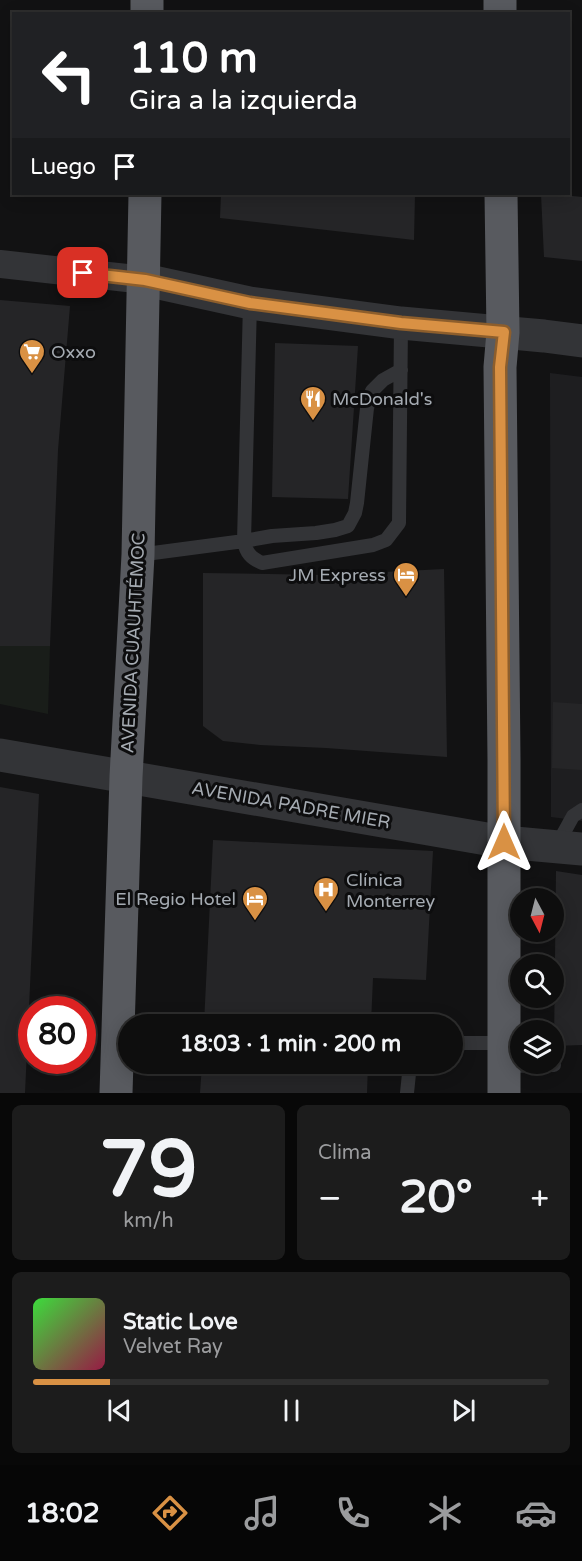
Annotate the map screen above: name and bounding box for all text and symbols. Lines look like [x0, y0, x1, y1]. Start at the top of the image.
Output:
text: 110 m [129, 33, 258, 84]
icon: left [30, 36, 108, 114]
text: Gira a la izquierda [129, 84, 358, 117]
icon: arrive [108, 150, 141, 183]
text: Luego [30, 154, 96, 180]
pin [57, 247, 108, 298]
icon: arrive [66, 256, 99, 289]
supermarket icon: Oxxo [17, 337, 47, 375]
place label: Oxxo [51, 341, 96, 363]
restaurant icon: McDonald's [298, 384, 328, 422]
place label: McDonald's [332, 388, 432, 410]
street label: AVENIDA CUAUHTÉMOC [116, 532, 150, 754]
hotel icon: JM Express [391, 560, 421, 598]
place label: JM Express [289, 564, 386, 586]
street label: AVENIDA PADRE MIER [190, 777, 392, 833]
position arrow [472, 810, 536, 874]
place label: Clínica Monterrey [346, 869, 435, 912]
hospital icon: Clínica Monterrey [311, 875, 341, 913]
hotel icon: El Regio Hotel [240, 884, 270, 922]
place label: El Regio Hotel [115, 888, 236, 910]
north arrow [510, 888, 564, 942]
map controls [510, 888, 564, 1074]
button: search [510, 954, 564, 1008]
speed limit sign: 80 [18, 996, 96, 1074]
button: layers [510, 1020, 564, 1074]
text: 18:03 · 1 min · 200 m [180, 1031, 401, 1057]
text: 79 [100, 1123, 197, 1217]
text: Clima [318, 1141, 371, 1165]
text: 20° [399, 1171, 473, 1225]
text: − [318, 1179, 342, 1218]
text: + [530, 1179, 549, 1218]
text: km/h [123, 1209, 174, 1233]
text: Static Love [123, 1309, 238, 1335]
text: Velvet Ray [123, 1335, 223, 1359]
icon: previous [103, 1394, 136, 1427]
icon: pause [275, 1394, 308, 1427]
icon: next [447, 1394, 480, 1427]
icon: directions [149, 1492, 191, 1534]
icon: music [241, 1492, 283, 1534]
icon: phone [332, 1492, 374, 1534]
icon: climate [424, 1492, 466, 1534]
icon: car [515, 1492, 557, 1534]
text: 18:02 [25, 1497, 100, 1530]

